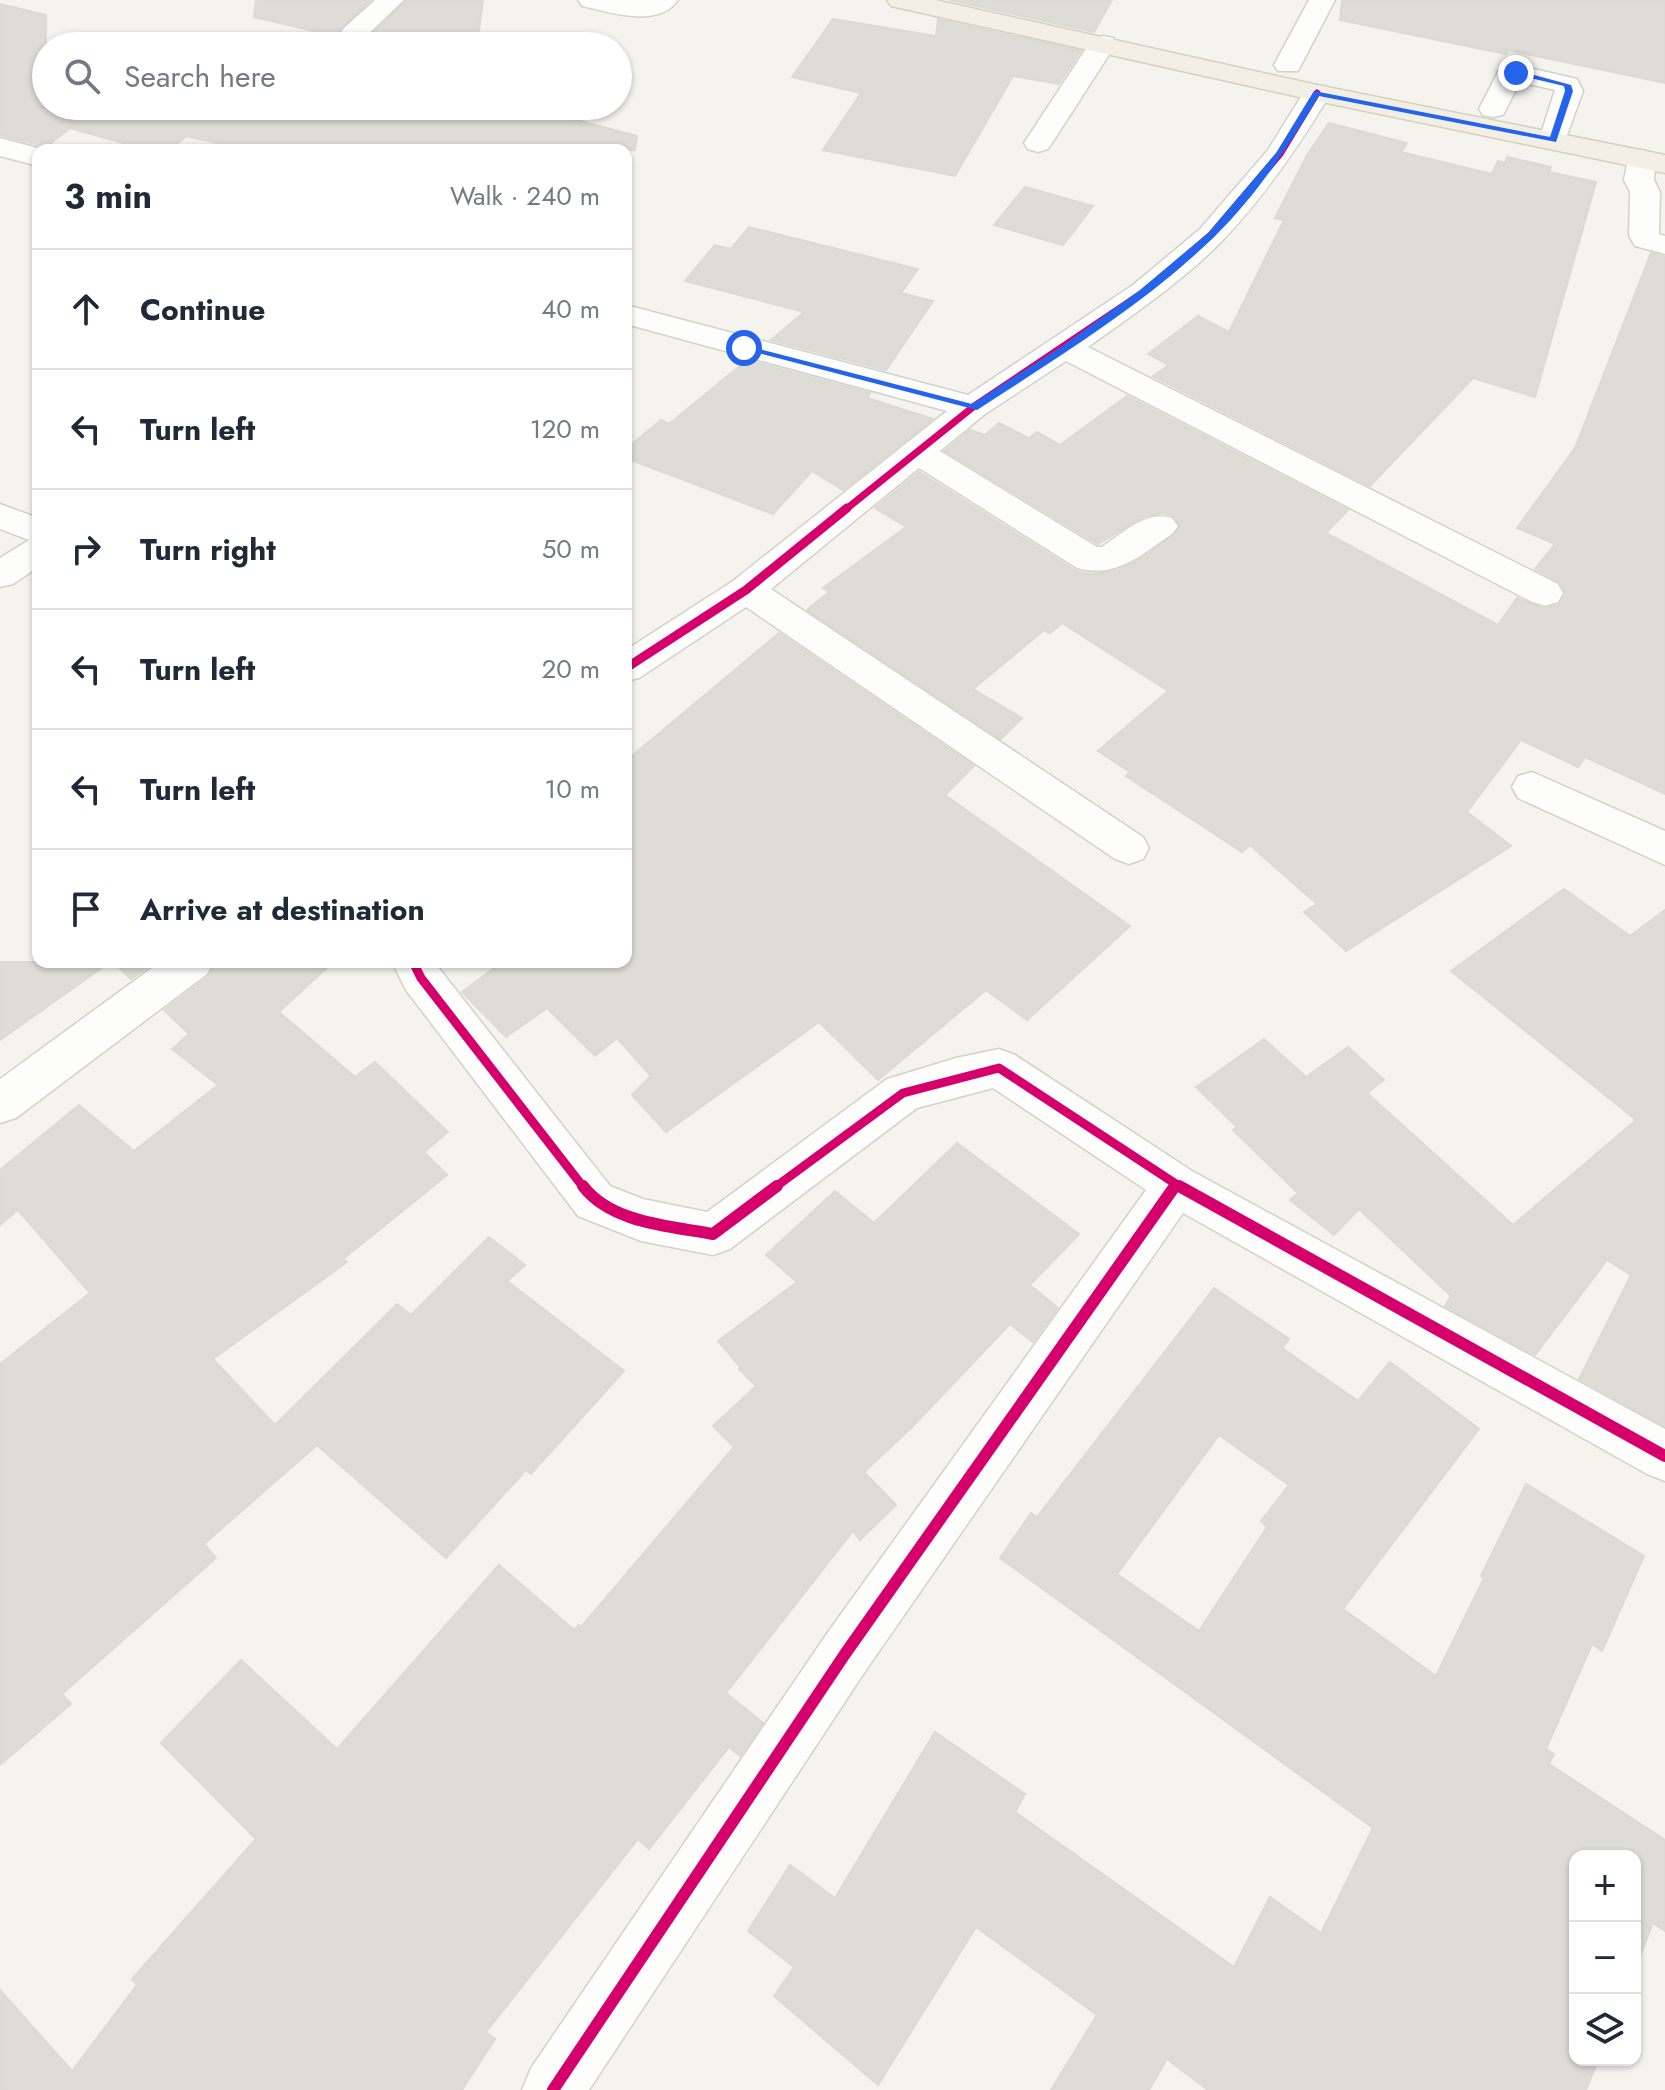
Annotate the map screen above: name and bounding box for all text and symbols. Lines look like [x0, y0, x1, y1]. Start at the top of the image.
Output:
search box [32, 32, 632, 120]
icon: search [60, 54, 104, 98]
text: Search here [124, 55, 276, 98]
route end [1498, 55, 1534, 91]
text: 3 min [64, 172, 152, 221]
text: Walk · 240 m [450, 177, 600, 215]
icon: ahead [64, 287, 108, 331]
text: Continue [140, 288, 266, 331]
text: 40 m [541, 290, 600, 328]
route start [726, 330, 762, 366]
icon: left [64, 407, 108, 451]
text: Turn left [140, 408, 255, 451]
text: 120 m [530, 410, 600, 448]
icon: right [64, 527, 108, 571]
text: Turn right [140, 528, 276, 571]
text: 50 m [542, 530, 600, 568]
icon: left [64, 647, 108, 691]
text: Turn left [140, 648, 255, 691]
text: 20 m [542, 650, 600, 688]
icon: left [64, 767, 108, 811]
text: Turn left [140, 768, 255, 811]
text: 10 m [545, 770, 600, 808]
icon: arrive [64, 887, 108, 931]
text: Arrive at destination [140, 888, 425, 931]
map controls [1569, 1850, 1641, 2066]
button: + [1569, 1850, 1641, 1922]
button: − [1569, 1922, 1641, 1994]
button: layers [1569, 1994, 1641, 2066]

